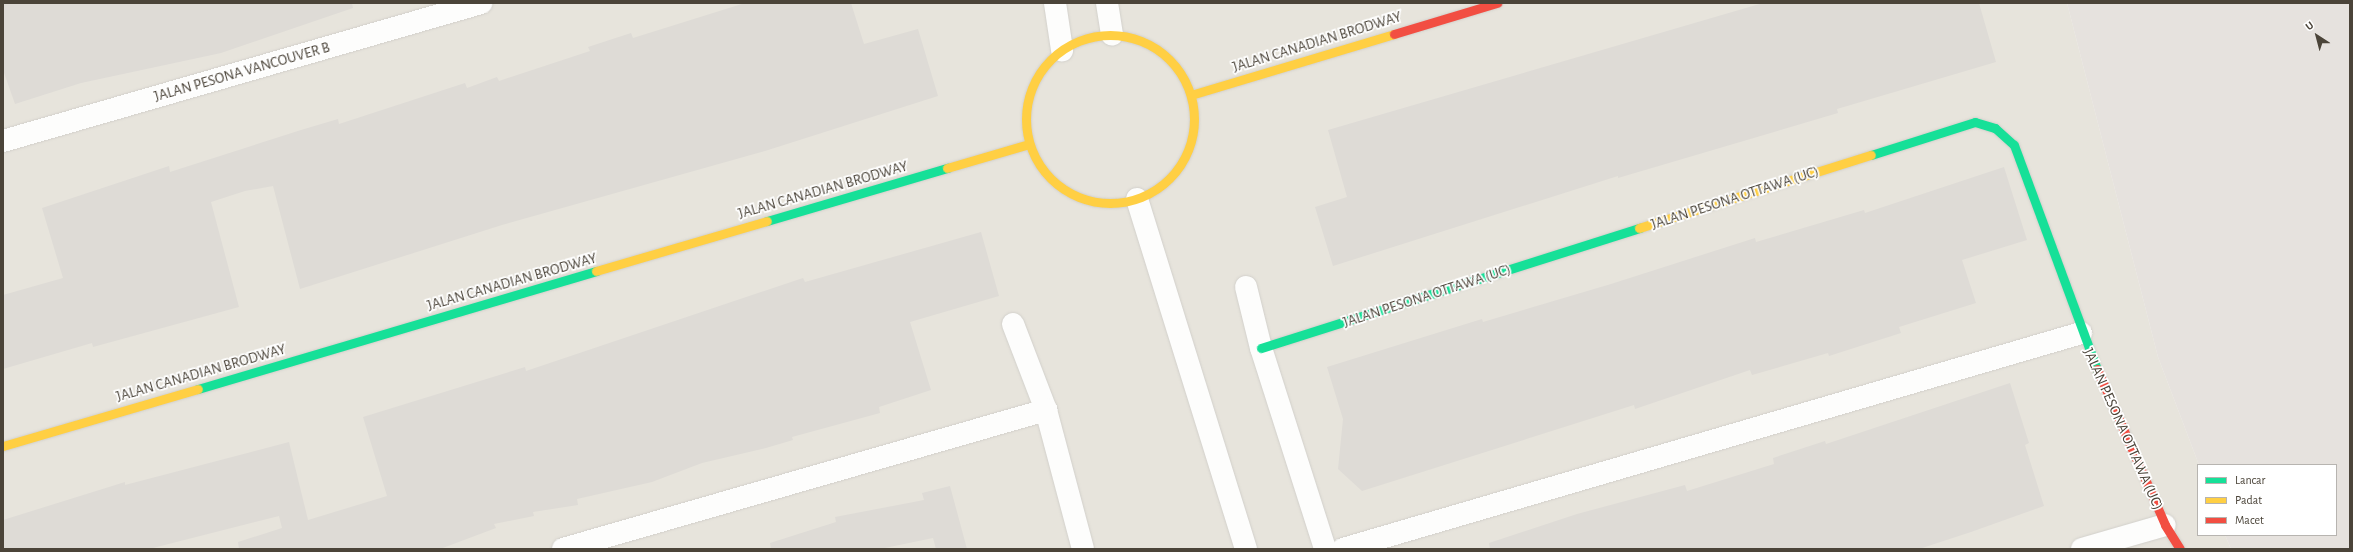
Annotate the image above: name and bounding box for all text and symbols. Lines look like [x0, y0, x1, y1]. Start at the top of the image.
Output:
street label: JALAN CANADIAN BRODWAY [1230, 8, 1404, 76]
north arrow [2297, 16, 2337, 56]
text: U [2304, 19, 2316, 32]
street label: JALAN PESONA VANCOUVER B [152, 38, 332, 106]
street label: JALAN CANADIAN BRODWAY [736, 157, 910, 223]
street label: JALAN PESONA OTTAWA (UC) [1649, 162, 1821, 234]
street label: JALAN CANADIAN BRODWAY [425, 249, 599, 315]
street label: JALAN PESONA OTTAWA (UC) [1341, 260, 1513, 332]
street label: JALAN CANADIAN BRODWAY [114, 340, 288, 406]
street label: JALAN PESONA OTTAWA (UC) [2079, 345, 2167, 513]
legend [2197, 464, 2337, 536]
text: Lancar [2235, 474, 2265, 486]
text: Padat [2235, 494, 2262, 506]
text: Macet [2235, 514, 2264, 526]

